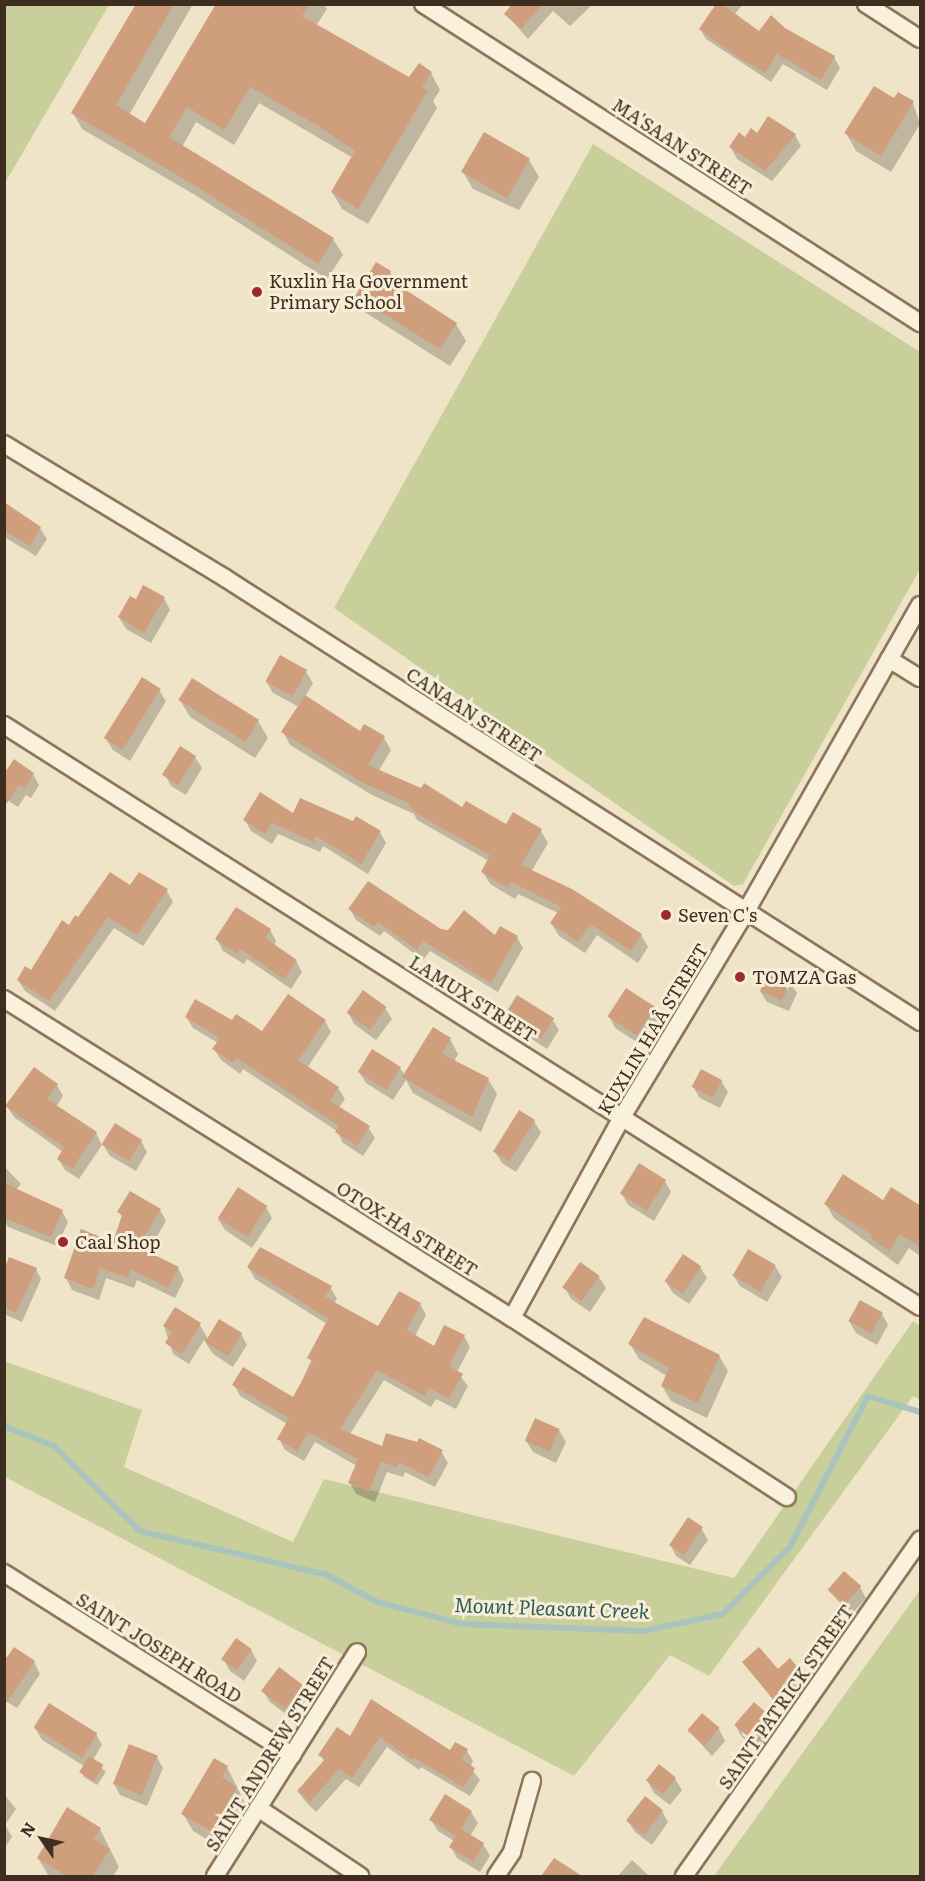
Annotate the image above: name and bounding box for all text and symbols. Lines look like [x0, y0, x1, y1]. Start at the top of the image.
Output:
street label: MA'SAAN STREET [608, 94, 756, 200]
place label: Kuxlin Ha Government Primary School [269, 271, 468, 314]
marker: Kuxlin Ha Government Primary School [250, 285, 264, 299]
street label: CANAAN STREET [402, 663, 546, 767]
place label: Seven C's [678, 904, 757, 926]
marker: Seven C's [659, 908, 673, 922]
street label: KUXLIN HAÂ STREET [593, 940, 713, 1118]
street label: LAMUX STREET [405, 951, 541, 1047]
place label: TOMZA Gas [752, 966, 856, 988]
marker: TOMZA Gas [733, 970, 747, 984]
street label: OTOX-HA STREET [333, 1177, 481, 1281]
place label: Caal Shop [75, 1231, 160, 1253]
marker: Caal Shop [56, 1235, 70, 1249]
street label: SAINT JOSEPH ROAD [72, 1588, 246, 1708]
water label: Mount Pleasant Creek [454, 1592, 650, 1622]
street label: SAINT PATRICK STREET [714, 1601, 858, 1793]
street label: SAINT ANDREW STREET [201, 1653, 339, 1855]
north arrow [12, 1809, 72, 1869]
text: N [13, 1817, 41, 1841]

